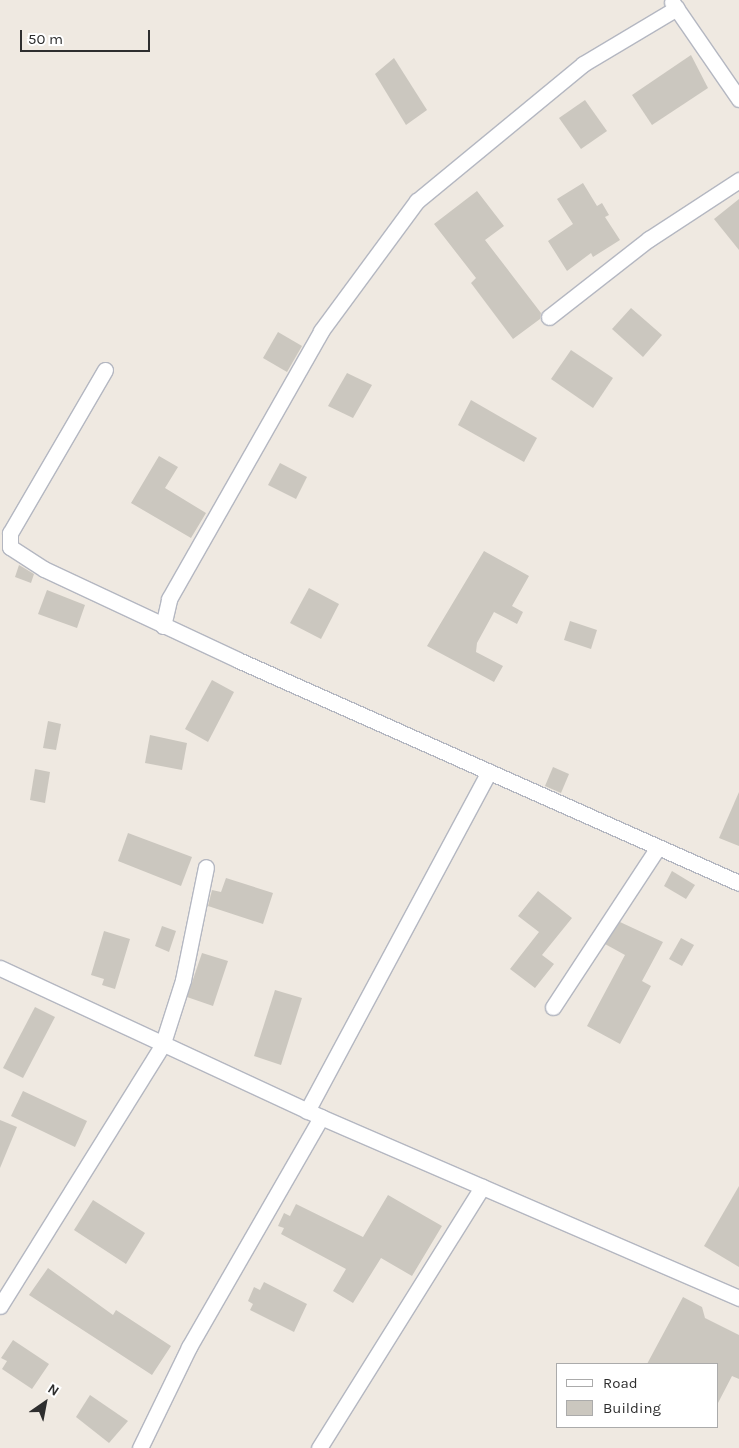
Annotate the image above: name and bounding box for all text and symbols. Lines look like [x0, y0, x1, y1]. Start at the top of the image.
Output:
scale bar [22, 20, 152, 52]
text: 50 m [28, 30, 63, 48]
legend [556, 1363, 719, 1428]
text: Road [603, 1374, 638, 1392]
north arrow [20, 1378, 70, 1428]
text: N [45, 1380, 62, 1400]
text: Building [603, 1399, 661, 1417]

